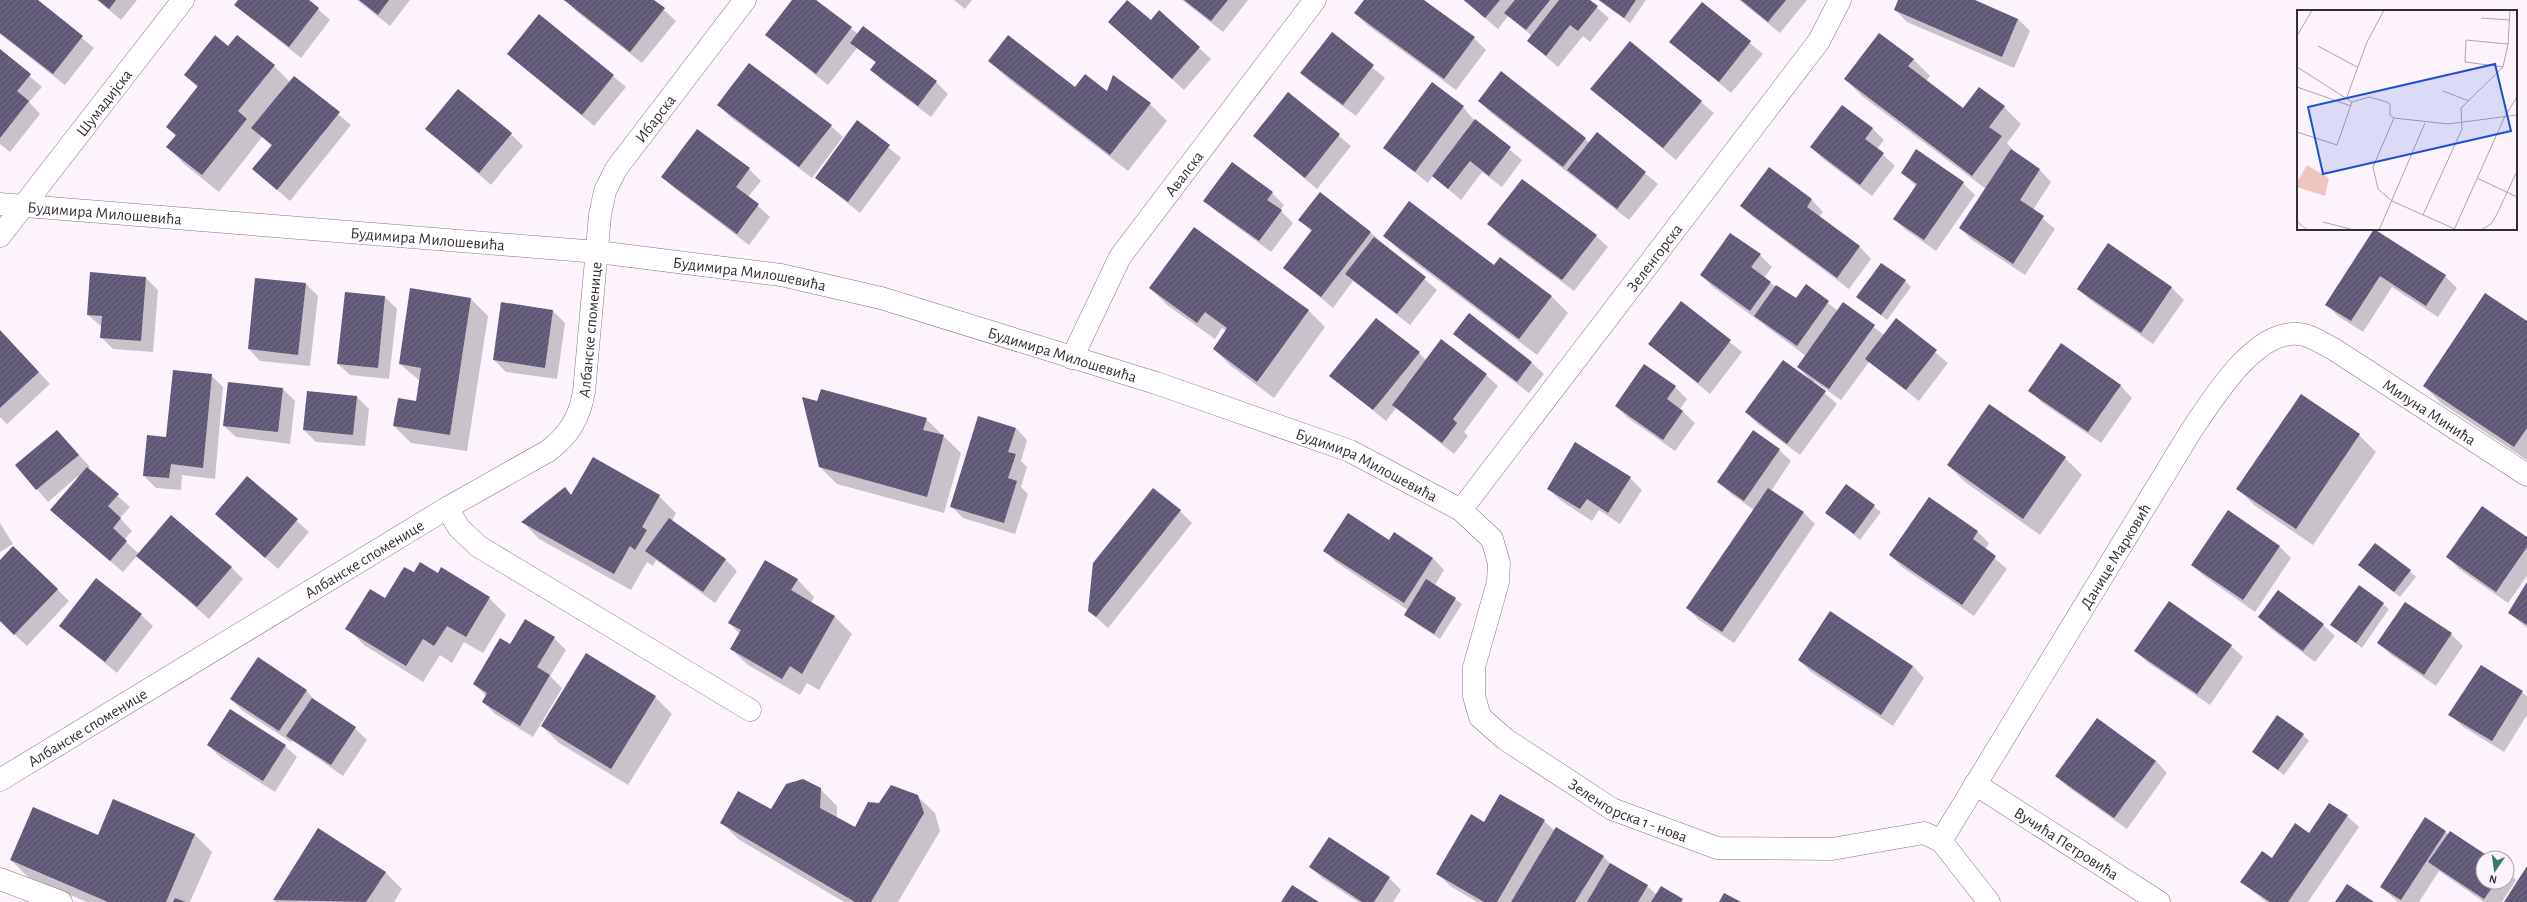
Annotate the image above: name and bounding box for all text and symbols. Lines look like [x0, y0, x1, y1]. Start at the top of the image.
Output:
inset map [2297, 10, 2517, 230]
street label: Шумадијска [74, 67, 135, 140]
street label: Ибарска [632, 92, 679, 146]
street label: Авалска [1162, 148, 1207, 199]
street label: Будимира Милошевића [27, 199, 182, 228]
street label: Зеленгорска [1624, 221, 1686, 295]
street label: Будимира Милошевића [350, 225, 505, 253]
street label: Будимира Милошевића [672, 254, 827, 294]
street label: Албанске споменице [576, 261, 605, 399]
street label: Будимира Милошевића [986, 325, 1139, 386]
street label: Милуна Минића [2379, 376, 2479, 449]
street label: Будимира Милошевића [1293, 426, 1440, 505]
street label: Данице Марковић [2078, 501, 2154, 612]
street label: Албанске споменице [302, 517, 427, 602]
street label: Албанске споменице [25, 686, 150, 770]
street label: Зеленгорска 1 - нова [1565, 776, 1689, 845]
street label: Вучића Петровића [2011, 804, 2121, 883]
north arrow [2475, 850, 2515, 890]
text: N [2488, 873, 2498, 885]

